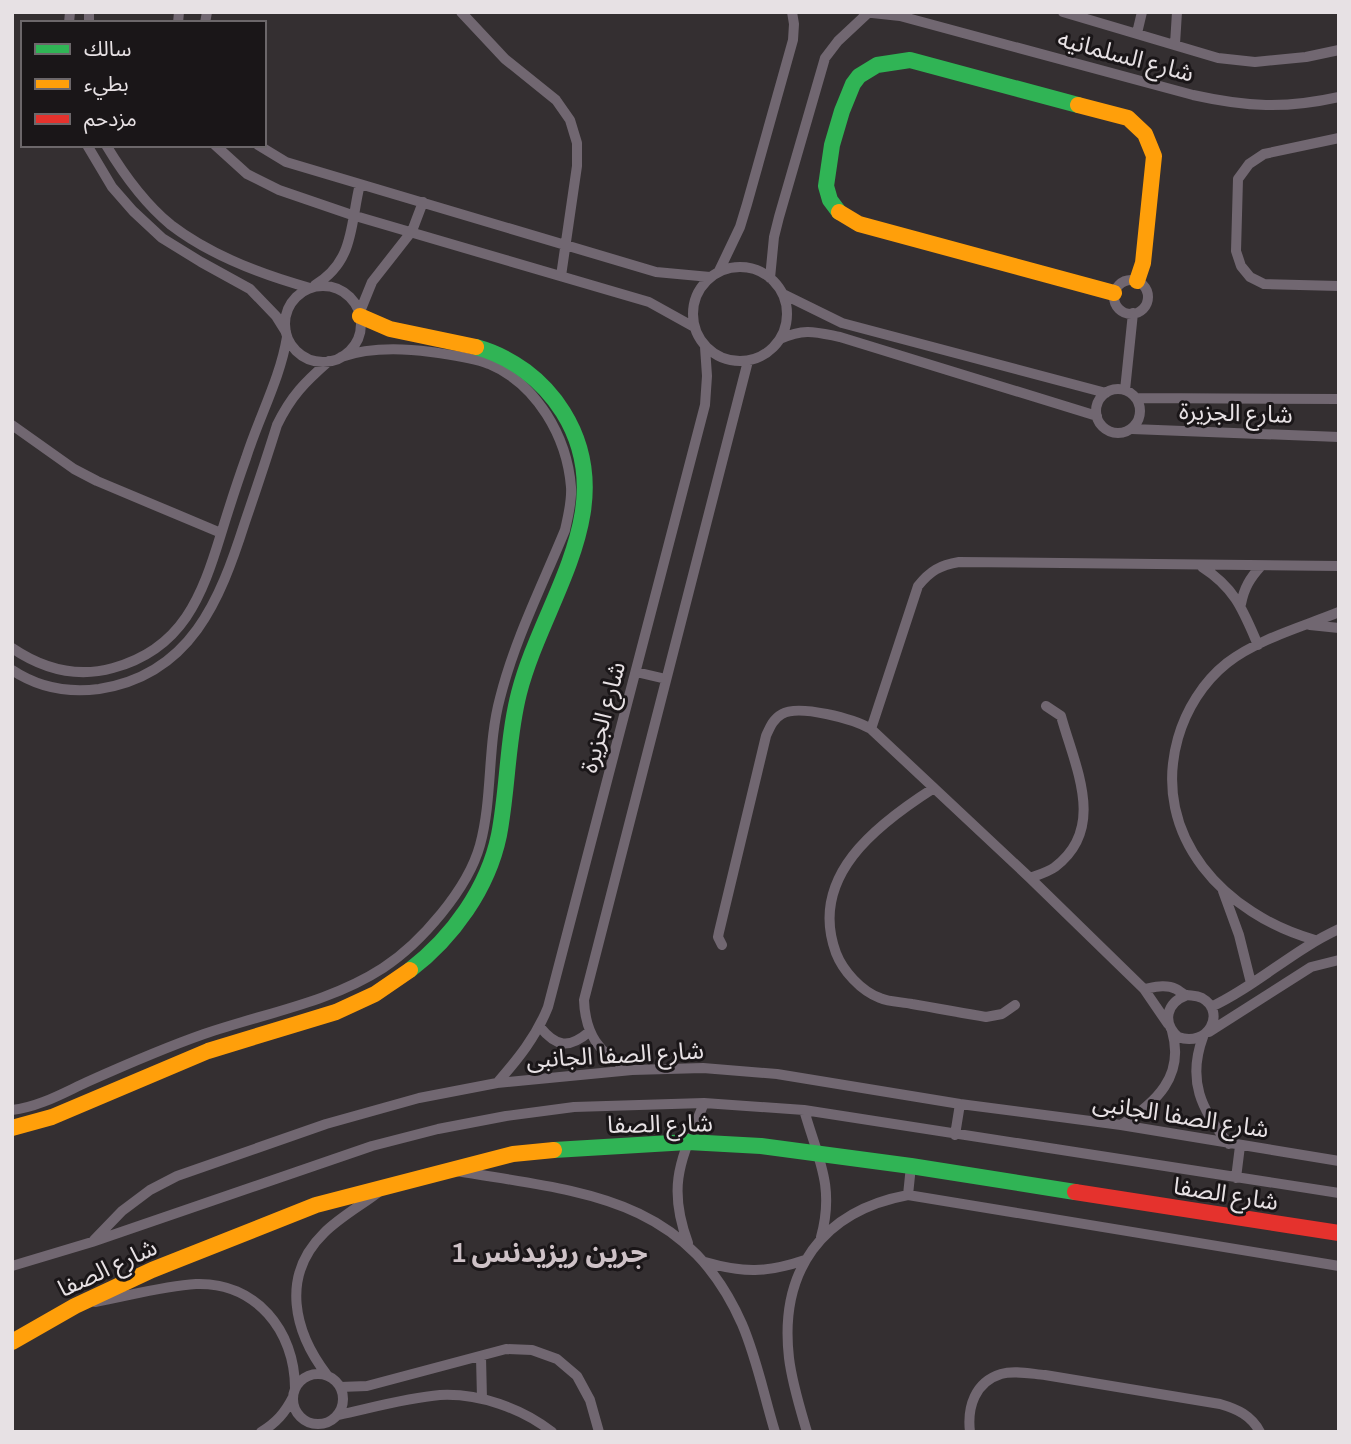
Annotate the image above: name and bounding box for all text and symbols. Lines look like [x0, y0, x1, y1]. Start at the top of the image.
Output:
legend [21, 21, 266, 147]
street label: شارع السلمانيه [1054, 21, 1198, 90]
text: سالك [84, 34, 131, 63]
text: بطيء [84, 69, 129, 100]
text: مزدحم [84, 104, 137, 134]
street label: شارع الجزيرة [1179, 394, 1293, 432]
street label: شارع الجزيرة [572, 658, 634, 777]
street label: شارع الصفا الجانبى [525, 1033, 705, 1077]
street label: شارع الصفا الجانبى [1090, 1085, 1271, 1147]
street label: شارع الصفا [607, 1106, 713, 1142]
street label: شارع الصفا [1171, 1169, 1281, 1219]
street label: شارع الصفا [52, 1230, 163, 1306]
district label: جرين ريزيدنس 1 [452, 1233, 648, 1271]

